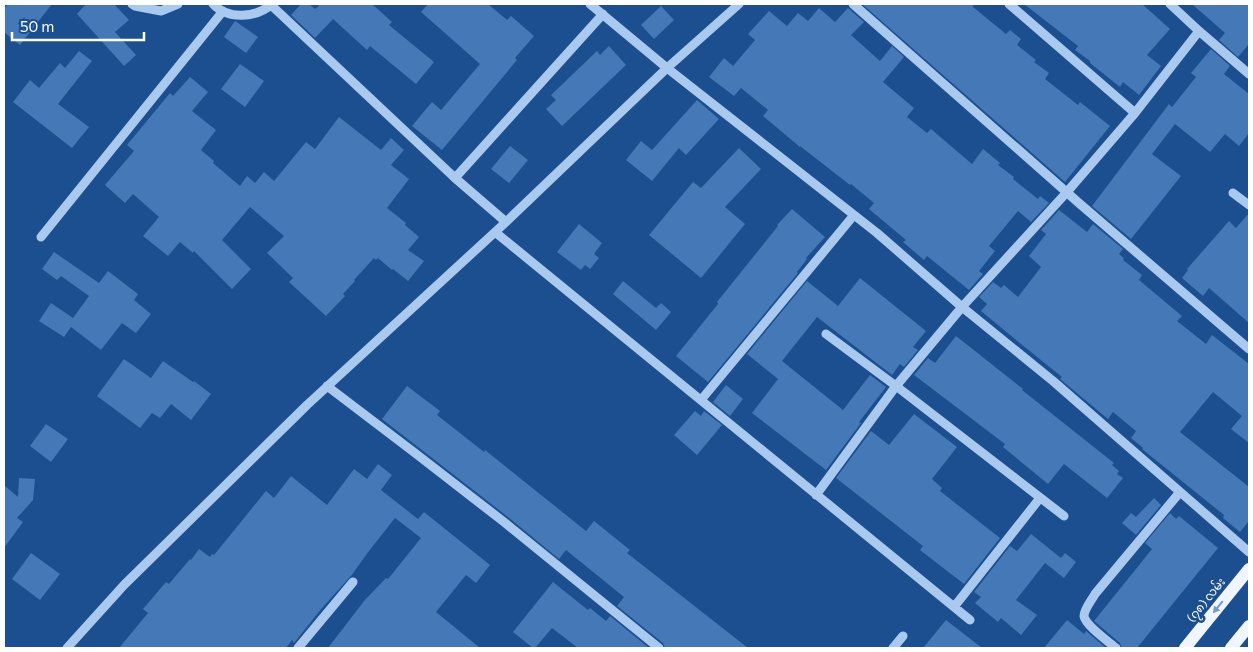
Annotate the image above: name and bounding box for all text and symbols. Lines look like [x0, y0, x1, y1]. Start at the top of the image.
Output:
scale bar [12, 10, 145, 42]
text: 50 m [20, 17, 54, 35]
street label: (၇၈) လမ်း [1182, 574, 1230, 627]
one-way arrow [1213, 600, 1224, 613]

